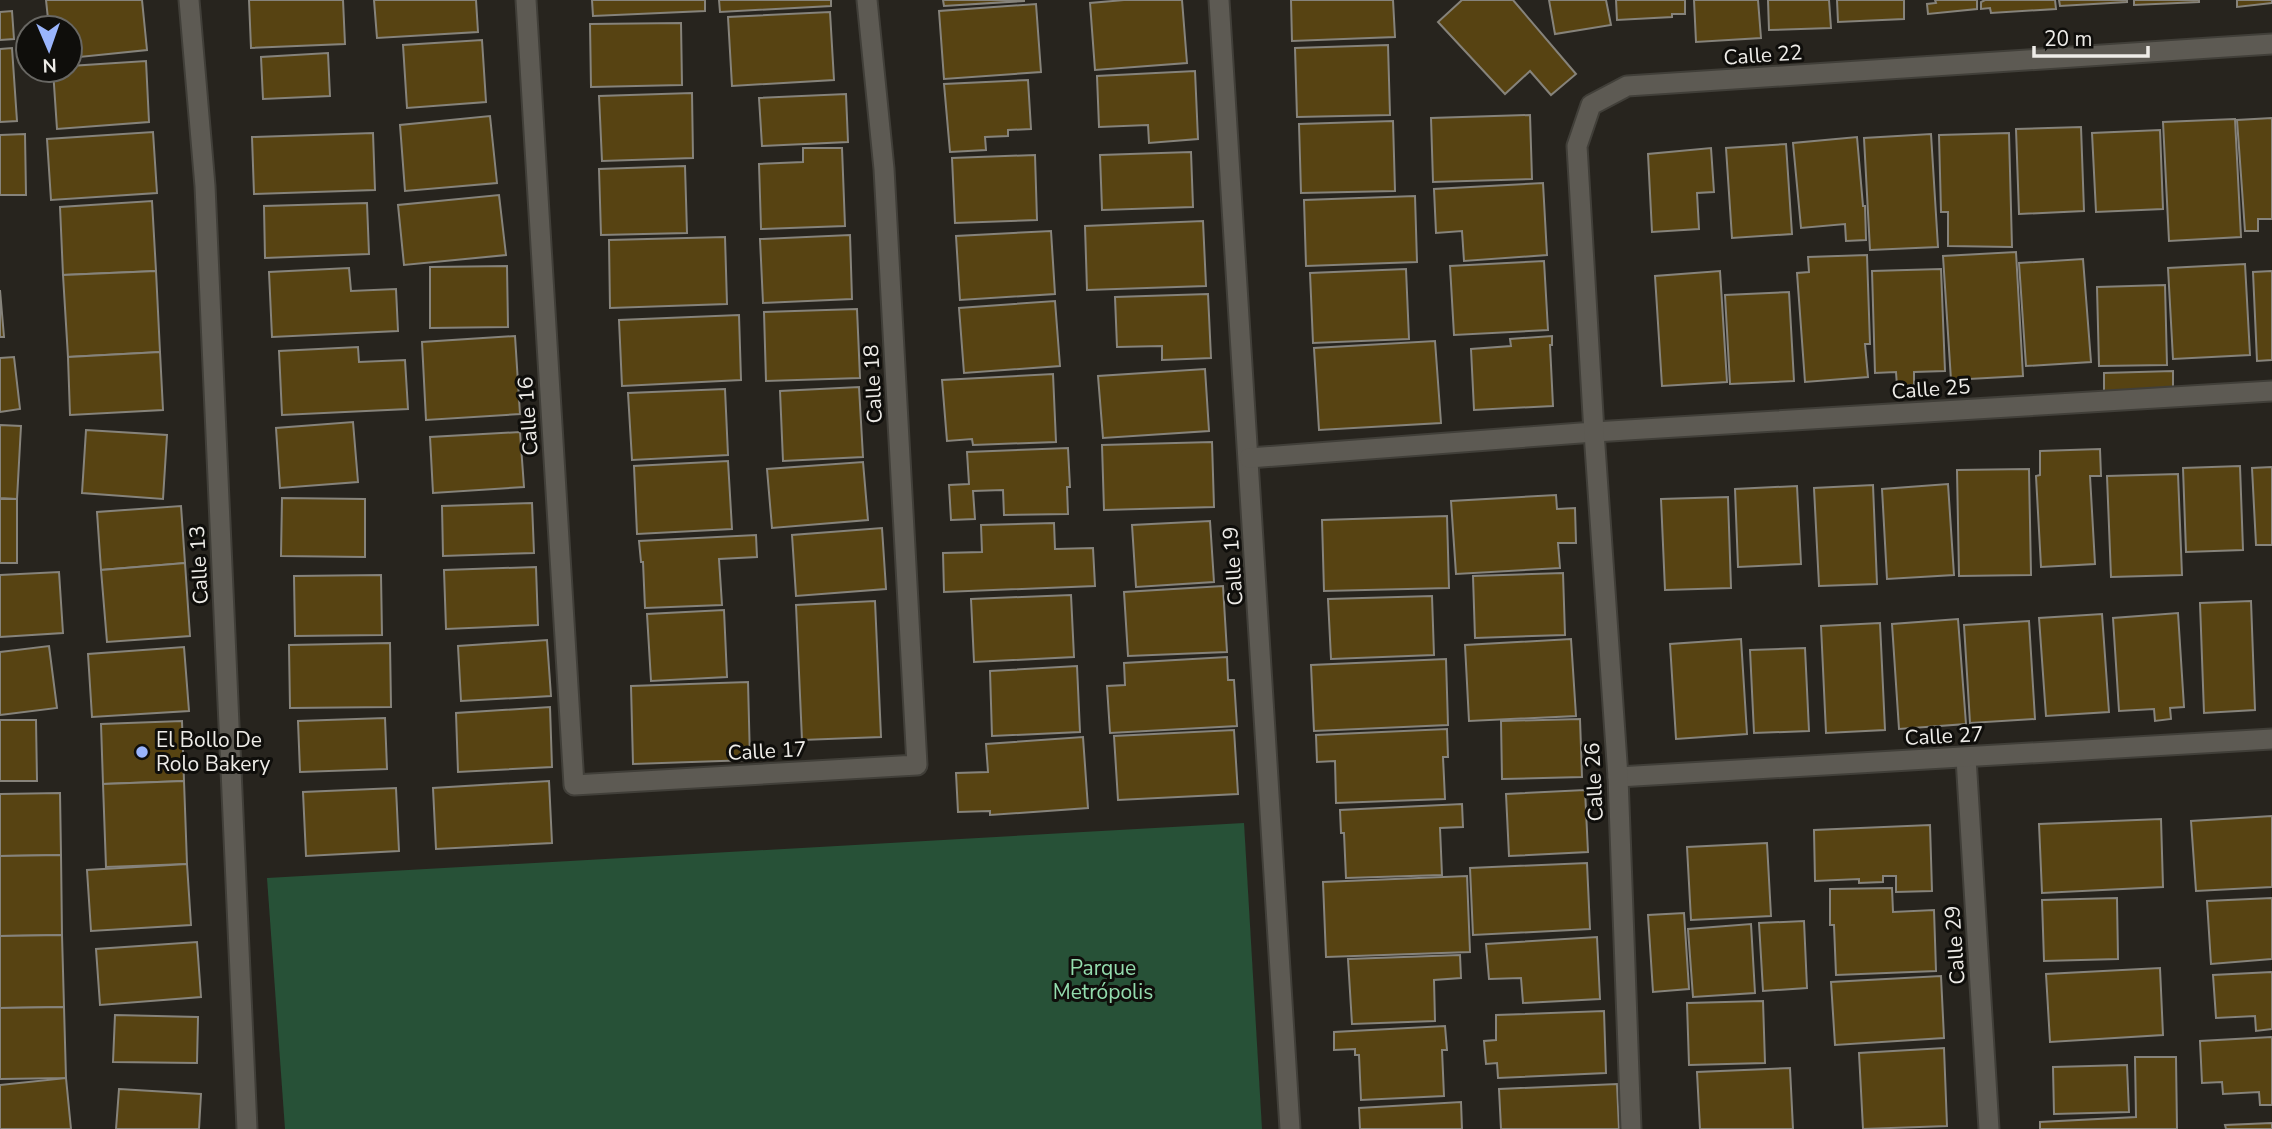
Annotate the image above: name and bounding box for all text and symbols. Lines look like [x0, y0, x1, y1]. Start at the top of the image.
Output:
north arrow [14, 14, 84, 84]
scale bar [2034, 14, 2148, 58]
text: 20 m [2044, 25, 2093, 53]
street label: Calle 22 [1723, 38, 1803, 72]
text: N [42, 52, 57, 78]
street label: Calle 18 [857, 344, 889, 424]
street label: Calle 25 [1891, 372, 1971, 406]
street label: Calle 16 [511, 376, 545, 456]
street label: Calle 13 [183, 525, 215, 605]
street label: Calle 19 [1216, 526, 1250, 606]
street label: Calle 27 [1904, 720, 1984, 752]
place label: El Bollo De Rolo Bakery [156, 726, 271, 778]
street label: Calle 17 [727, 735, 807, 767]
street label: Calle 26 [1578, 742, 1610, 822]
marker: El Bollo De Rolo Bakery [134, 744, 150, 760]
street label: Calle 29 [1938, 905, 1972, 985]
park label: Parque Metrópolis [1053, 954, 1153, 1006]

